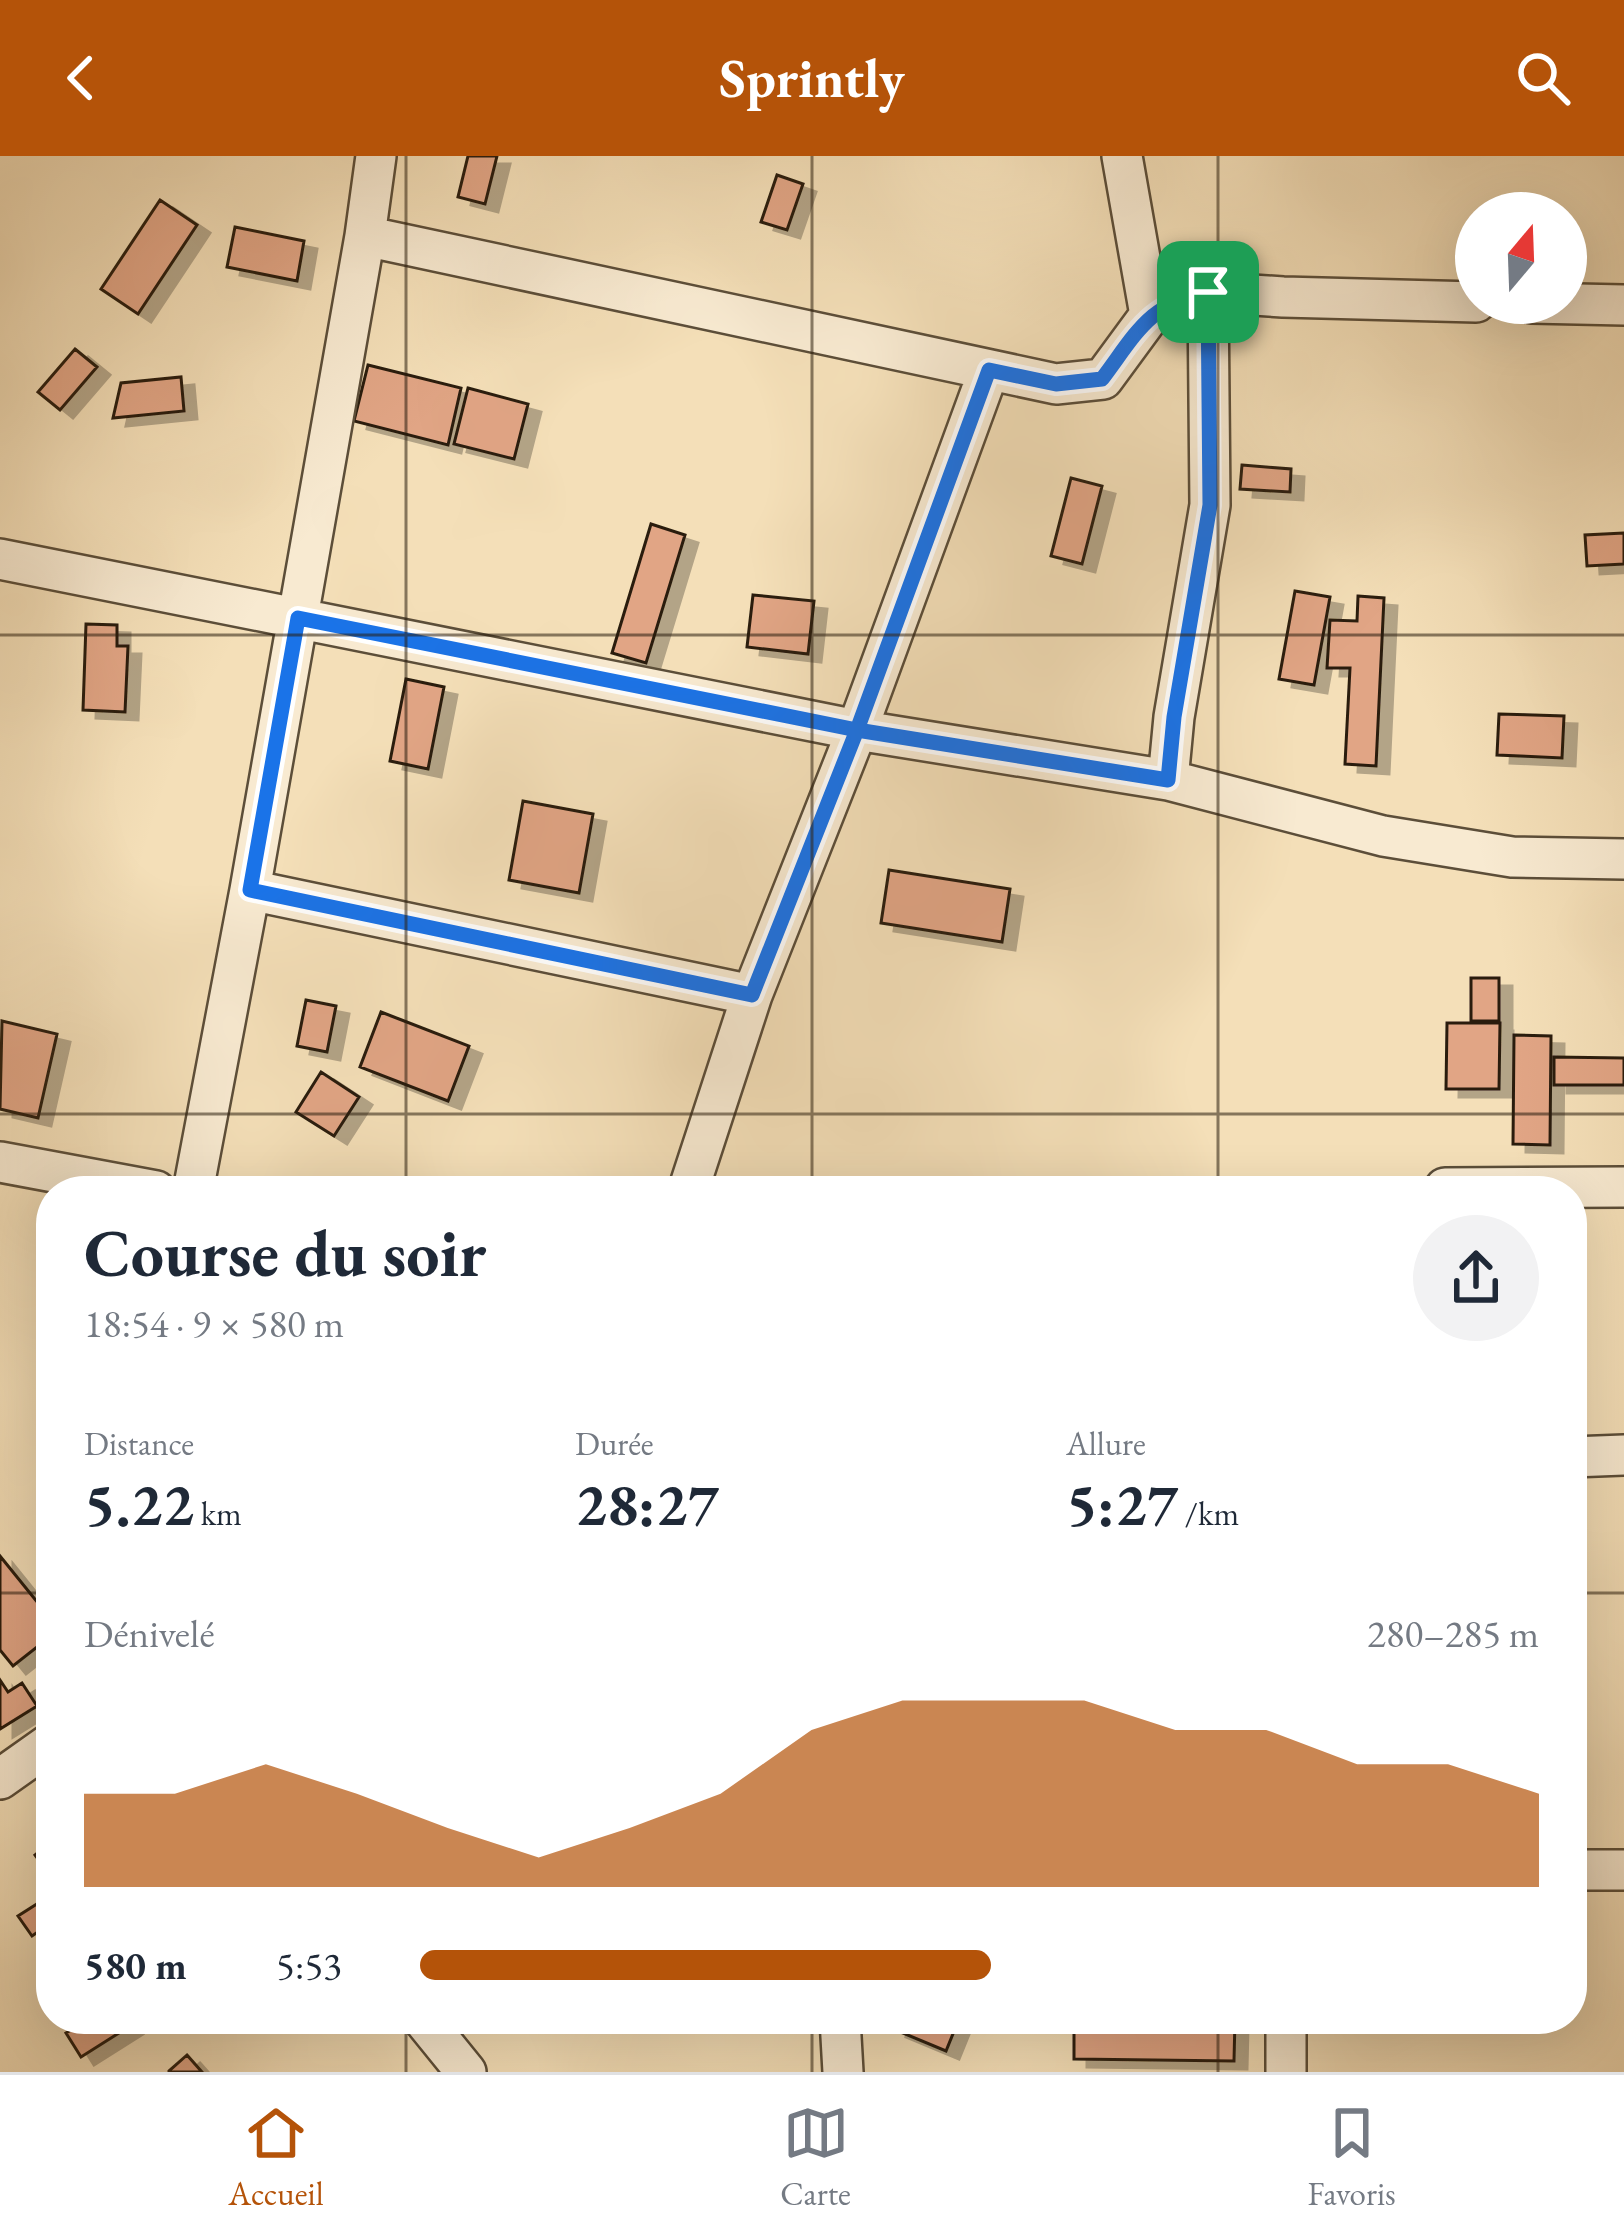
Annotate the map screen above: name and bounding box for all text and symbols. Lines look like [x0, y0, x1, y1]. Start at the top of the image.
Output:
text: Sprintly [719, 43, 905, 113]
icon: back [48, 45, 114, 111]
icon: search [1510, 45, 1576, 111]
north arrow [1455, 192, 1587, 324]
map controls [1455, 192, 1587, 324]
pin [1157, 241, 1259, 343]
icon: arrive [1175, 259, 1241, 325]
text: Course du soir [84, 1210, 486, 1296]
button: share [1413, 1215, 1539, 1341]
text: 18:54 · 9 × 580 m [84, 1298, 344, 1349]
text: Distance [84, 1422, 194, 1465]
text: Durée [575, 1422, 654, 1465]
text: Allure [1066, 1422, 1146, 1465]
text: 5.22 [84, 1465, 194, 1543]
text: 28:27 [575, 1465, 719, 1543]
text: 5:27 [1066, 1465, 1178, 1543]
text: km [194, 1492, 242, 1535]
text: /km [1178, 1492, 1239, 1535]
text: Dénivelé [84, 1608, 215, 1659]
text: 280–285 m [1367, 1608, 1539, 1659]
text: 580 m [84, 1940, 187, 1991]
text: 5:53 [276, 1940, 342, 1991]
tab: Accueil [228, 2100, 324, 2215]
tab: Carte [780, 2100, 851, 2215]
tab: Favoris [1308, 2100, 1396, 2215]

